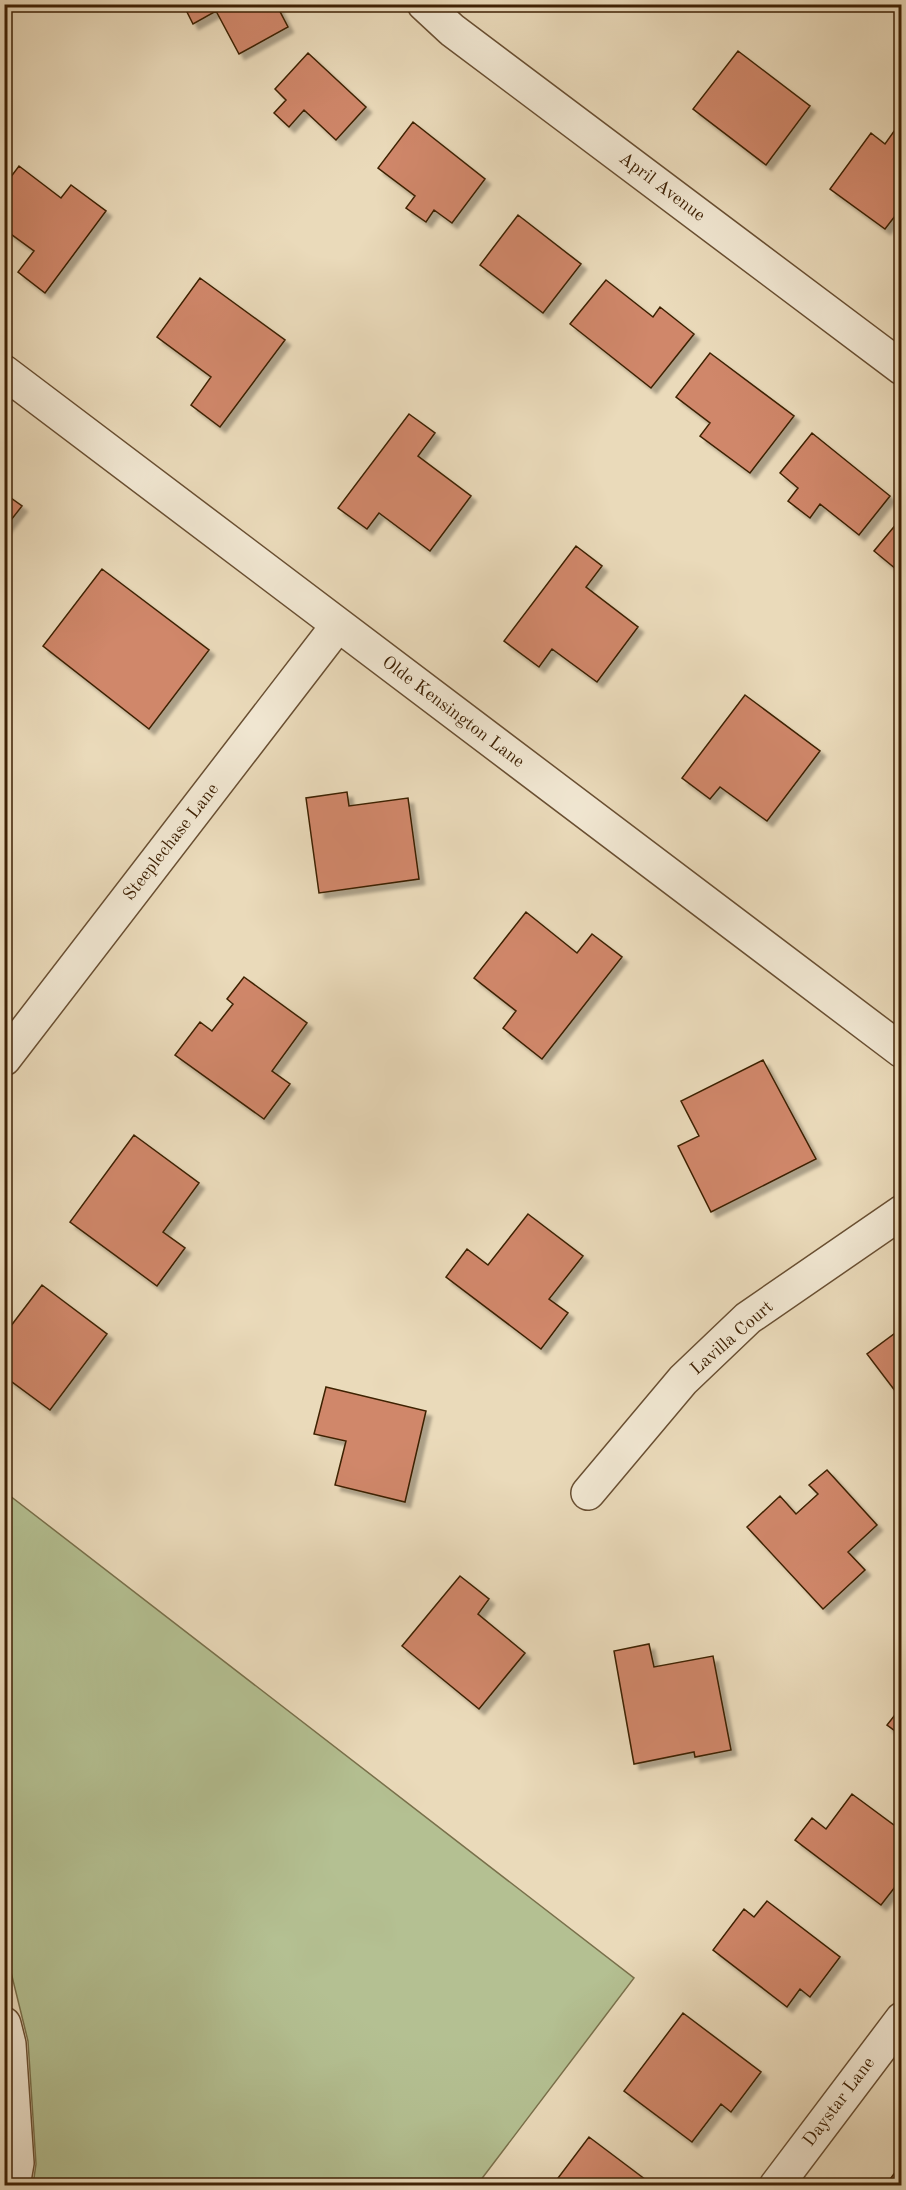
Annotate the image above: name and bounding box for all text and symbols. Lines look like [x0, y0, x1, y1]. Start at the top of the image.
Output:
street label: April Avenue [616, 149, 708, 225]
street label: Olde Kensington Lane [379, 653, 527, 771]
street label: Steeplechase Lane [120, 780, 222, 904]
street label: Lavilla Court [687, 1298, 777, 1378]
street label: Daystar Lane [800, 2054, 878, 2150]

